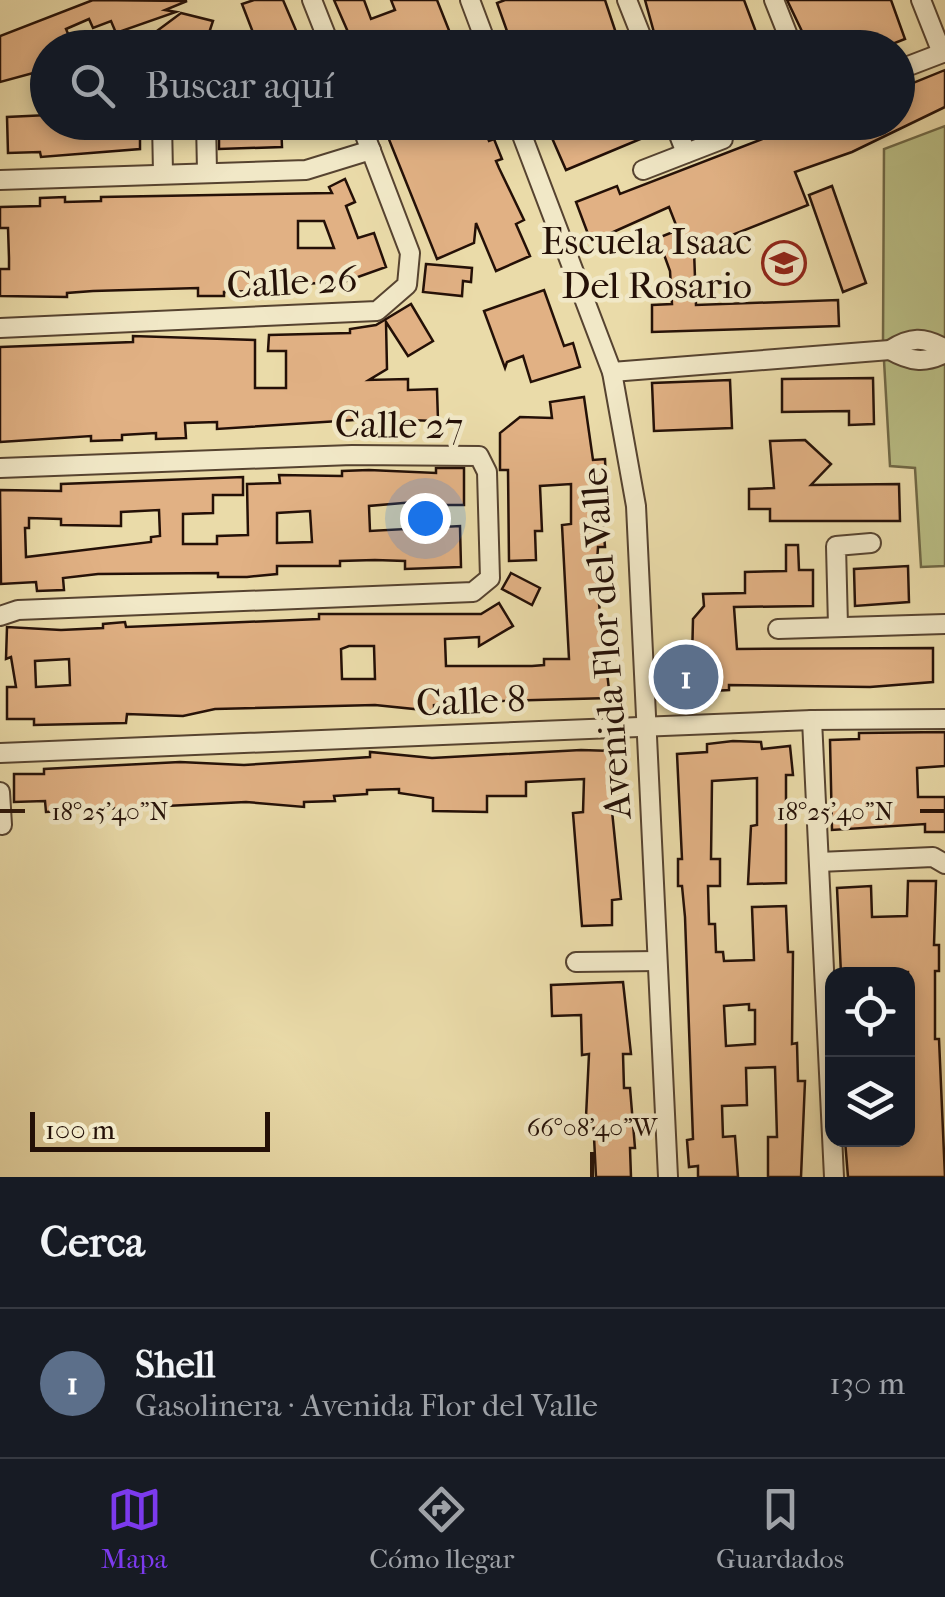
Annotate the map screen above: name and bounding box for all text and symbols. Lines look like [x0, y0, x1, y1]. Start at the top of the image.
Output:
search box [30, 30, 915, 140]
icon: search [65, 58, 120, 113]
text: Buscar aquí [145, 63, 334, 108]
place label: Escuela Isaac Del Rosario [541, 219, 752, 308]
school or university icon: Escuela Isaac Del Rosario [761, 240, 807, 286]
street label: Calle 26 [225, 256, 359, 308]
street label: Calle 27 [334, 401, 464, 449]
street label: Avenida Flor del Valle [571, 466, 641, 822]
your location [400, 493, 451, 544]
pin: 1 [654, 640, 718, 714]
street label: Calle 8 [415, 677, 527, 725]
text: 18°25'40"N [52, 797, 168, 826]
text: 18°25'40"N [777, 797, 893, 826]
map controls [825, 967, 915, 1147]
button: locate [825, 967, 915, 1057]
button: layers [825, 1057, 915, 1147]
scale bar [30, 1107, 270, 1152]
text: 100 m [45, 1113, 115, 1146]
text: 66°08'40"W [527, 1113, 659, 1142]
text: Cerca [40, 1218, 145, 1267]
text: Shell [135, 1342, 215, 1387]
text: 1 [67, 1365, 78, 1402]
text: 130 m [829, 1365, 905, 1402]
text: Gasolinera · Avenida Flor del Valle [135, 1387, 598, 1424]
tab: Mapa [101, 1482, 168, 1575]
tab: Cómo llegar [369, 1482, 514, 1575]
tab: Guardados [716, 1482, 844, 1575]

